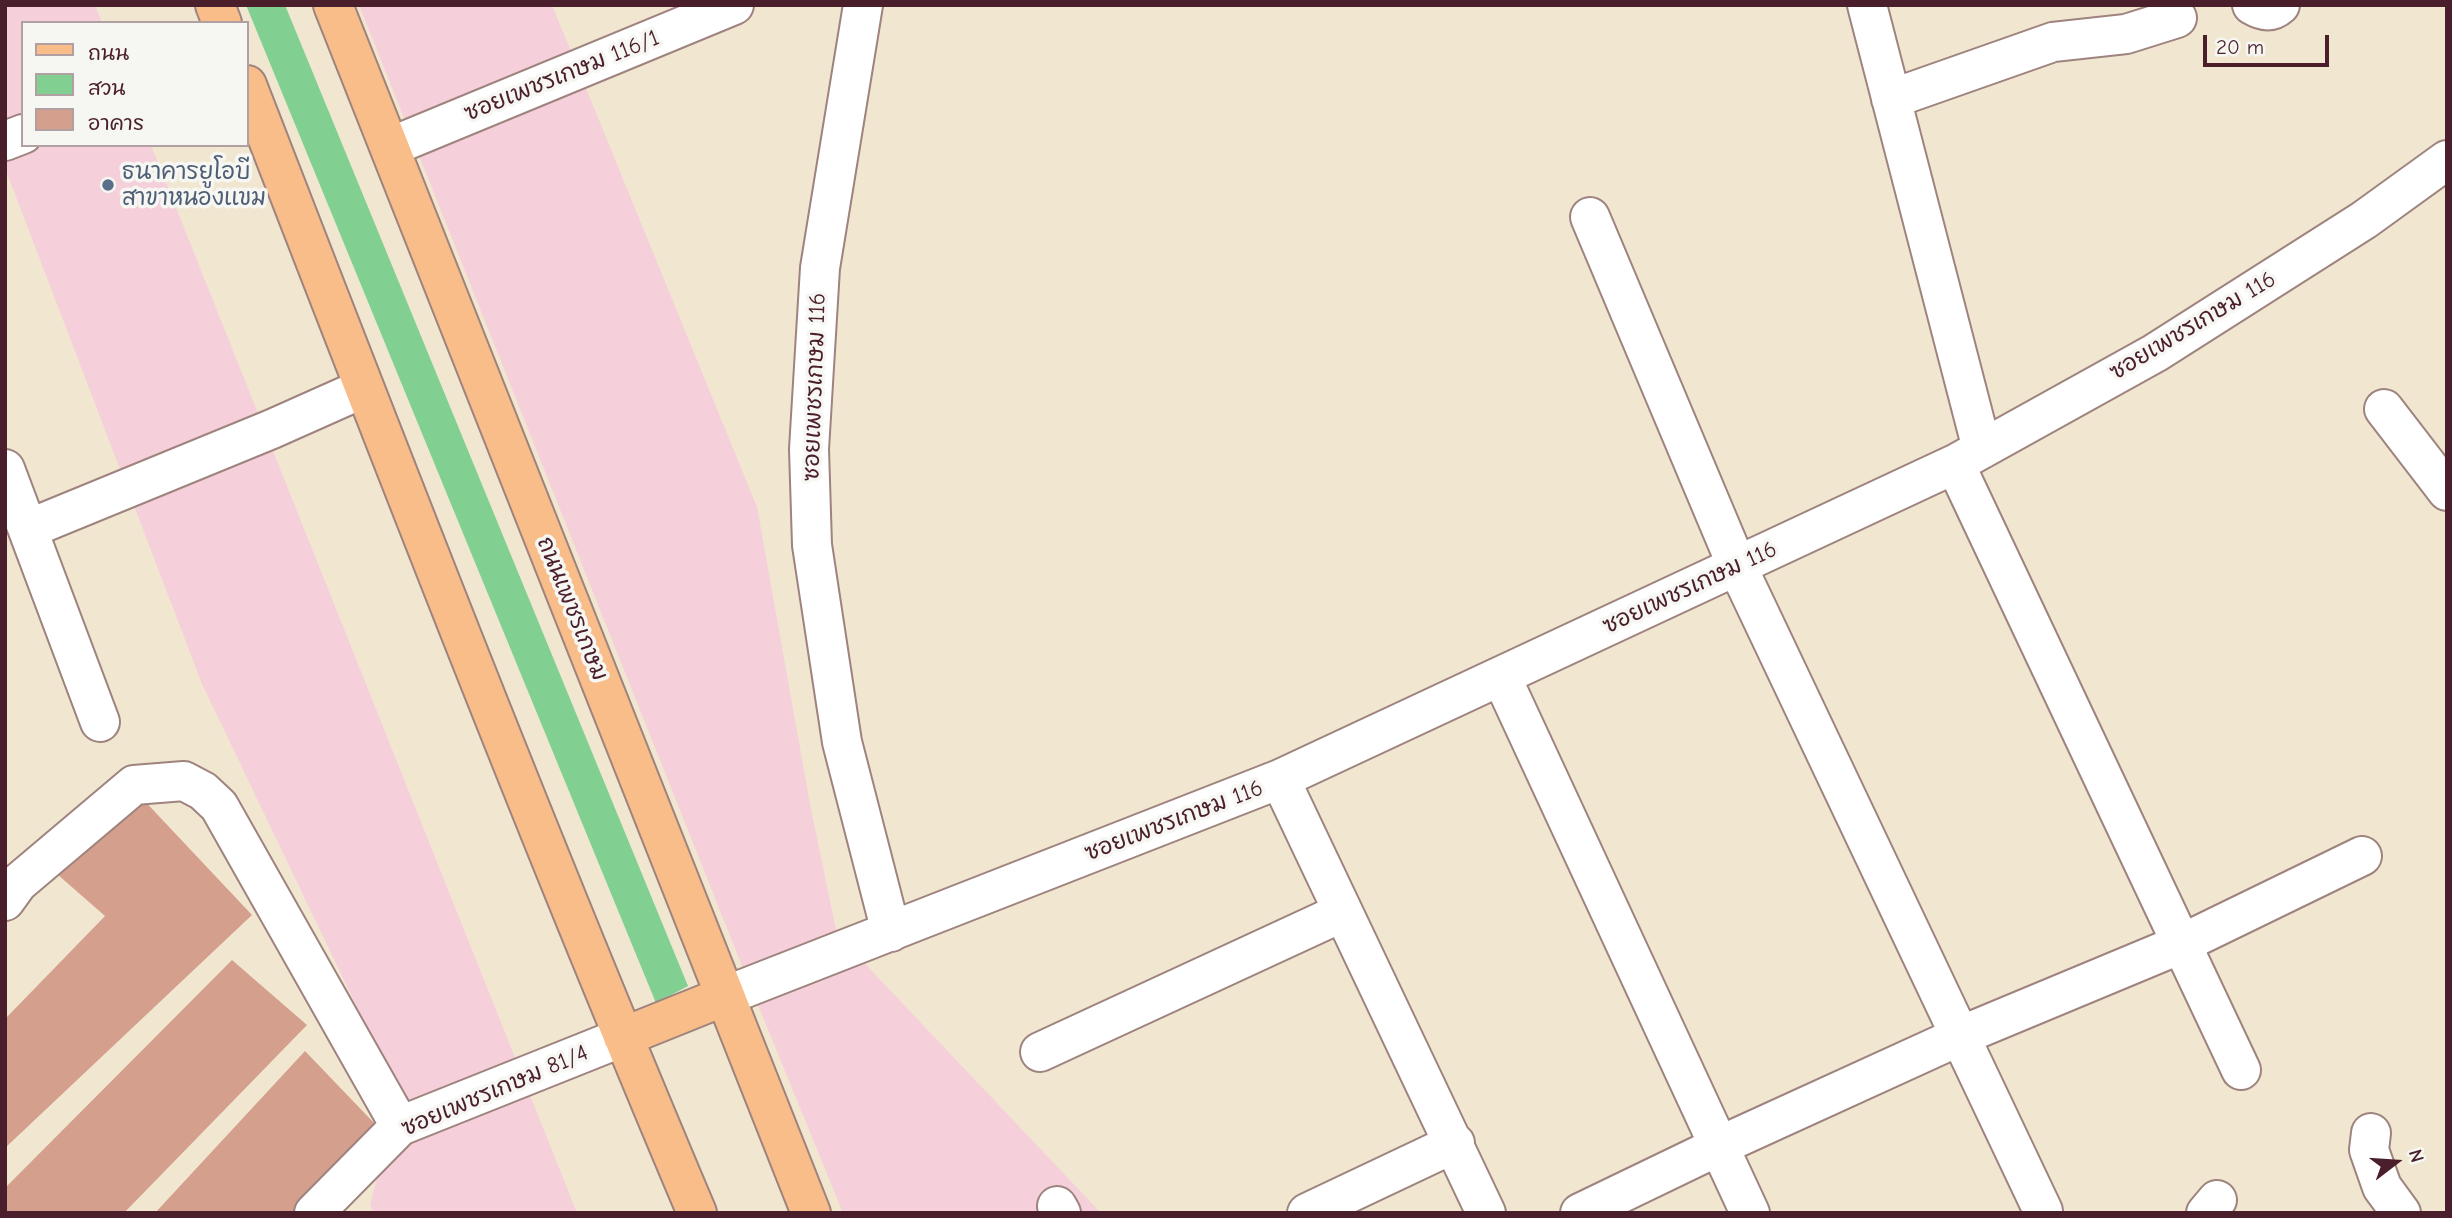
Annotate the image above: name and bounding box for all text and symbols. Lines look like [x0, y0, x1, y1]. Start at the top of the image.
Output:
legend [21, 21, 248, 147]
scale bar [2207, 21, 2333, 65]
street label: ซอยเพชรเกษม 116/1 [461, 24, 663, 128]
text: 20 m [2216, 35, 2264, 59]
text: ถนน [88, 41, 129, 65]
text: สวน [88, 76, 125, 100]
text: อาคาร [88, 111, 144, 135]
place label: ธนาคารยูโอบี สาขาหนองแขม [122, 158, 266, 212]
marker: ธนาคารยูโอบี สาขาหนองแขม [100, 177, 116, 193]
street label: ซอยเพชรเกษม 116 [2105, 266, 2281, 386]
street label: ซอยเพชรเกษม 116 [798, 292, 832, 482]
street label: ถนนเพชรเกษม [531, 533, 613, 685]
street label: ซอยเพชรเกษม 116 [1599, 536, 1781, 640]
street label: ซอยเพชรเกษม 116 [1081, 774, 1267, 868]
street label: ซอยเพชรเกษม 81/4 [398, 1039, 592, 1143]
north arrow [2361, 1127, 2431, 1197]
text: N [2404, 1147, 2428, 1165]

